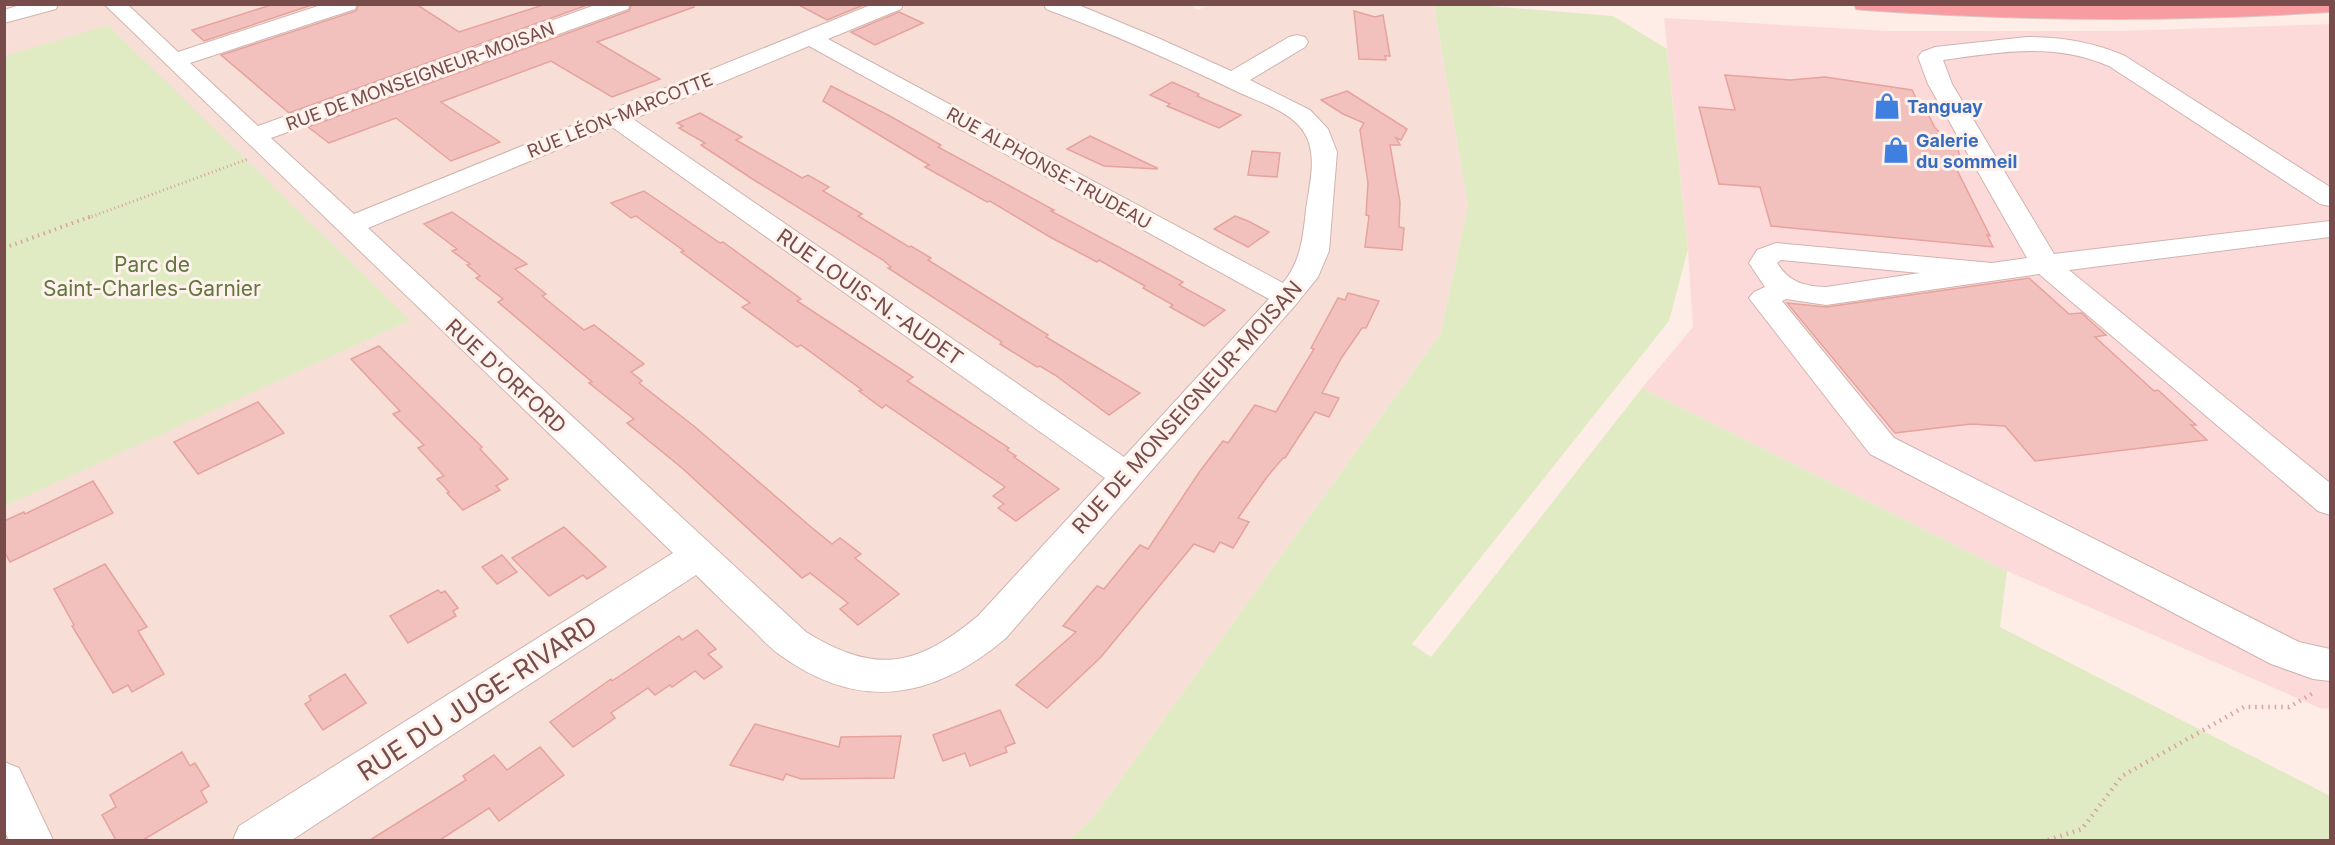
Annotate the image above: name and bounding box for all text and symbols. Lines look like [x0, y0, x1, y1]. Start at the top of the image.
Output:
street label: RUE DE MONSEIGNEUR-MOISAN [283, 18, 557, 134]
street label: RUE LÉON-MARCOTTE [524, 67, 716, 162]
shop icon: Tanguay [1872, 91, 1902, 121]
place label: Tanguay [1907, 96, 1983, 117]
street label: RUE ALPHONSE-TRUDEAU [943, 103, 1155, 233]
place label: Galerie du sommeil [1916, 130, 2017, 172]
shop icon: Galerie du sommeil [1881, 135, 1911, 165]
street label: RUE LOUIS-N.-AUDET [772, 223, 968, 371]
park label: Parc de Saint-Charles-Garnier [43, 252, 261, 301]
street label: RUE DE MONSEIGNEUR-MOISAN [1067, 276, 1307, 538]
street label: RUE D'ORFORD [440, 314, 572, 438]
street label: RUE DU JUGE-RIVARD [352, 609, 602, 787]

